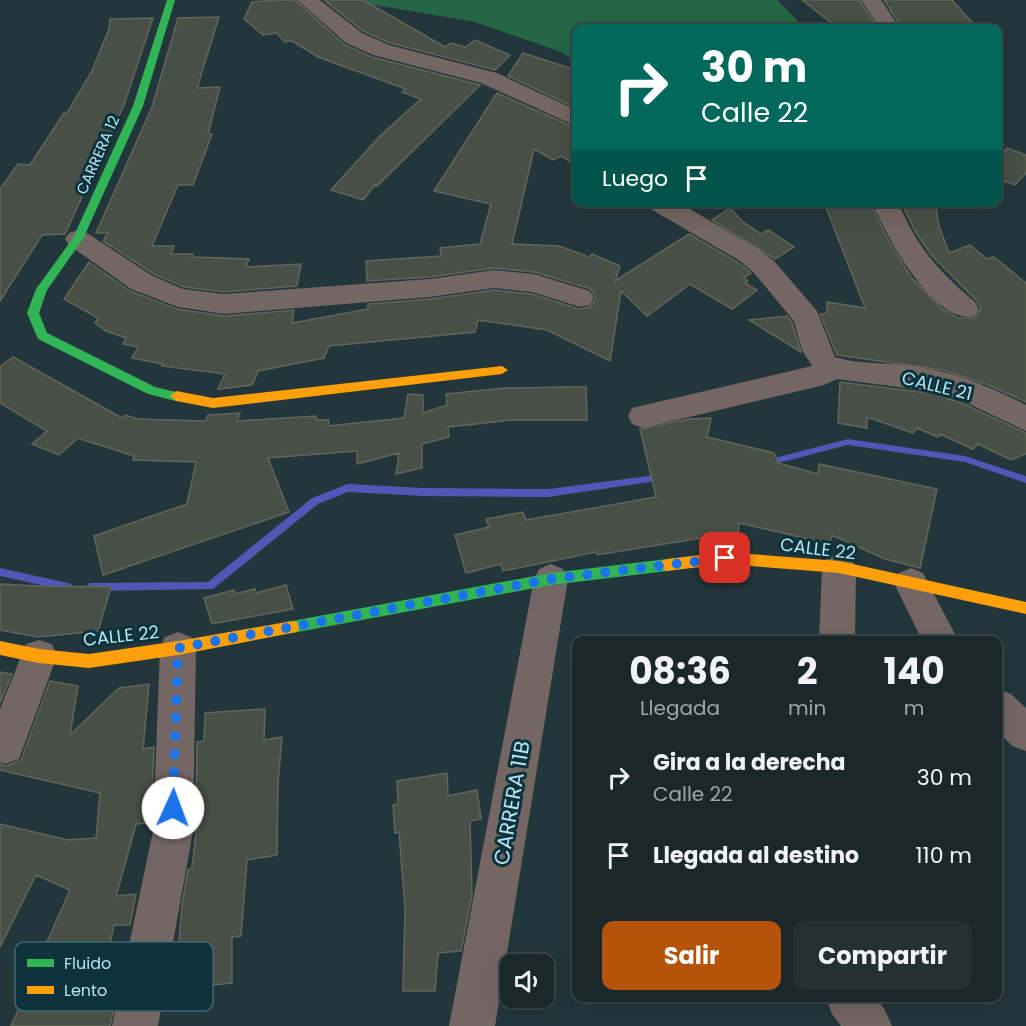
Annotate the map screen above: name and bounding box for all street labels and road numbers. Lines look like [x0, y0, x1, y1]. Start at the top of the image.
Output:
street label: CARRERA 12 [71, 112, 124, 198]
street label: CALLE 21 [899, 365, 975, 406]
street label: CALLE 22 [779, 531, 857, 566]
street label: CALLE 22 [82, 619, 160, 652]
street label: CARRERA 11B [486, 739, 537, 867]

